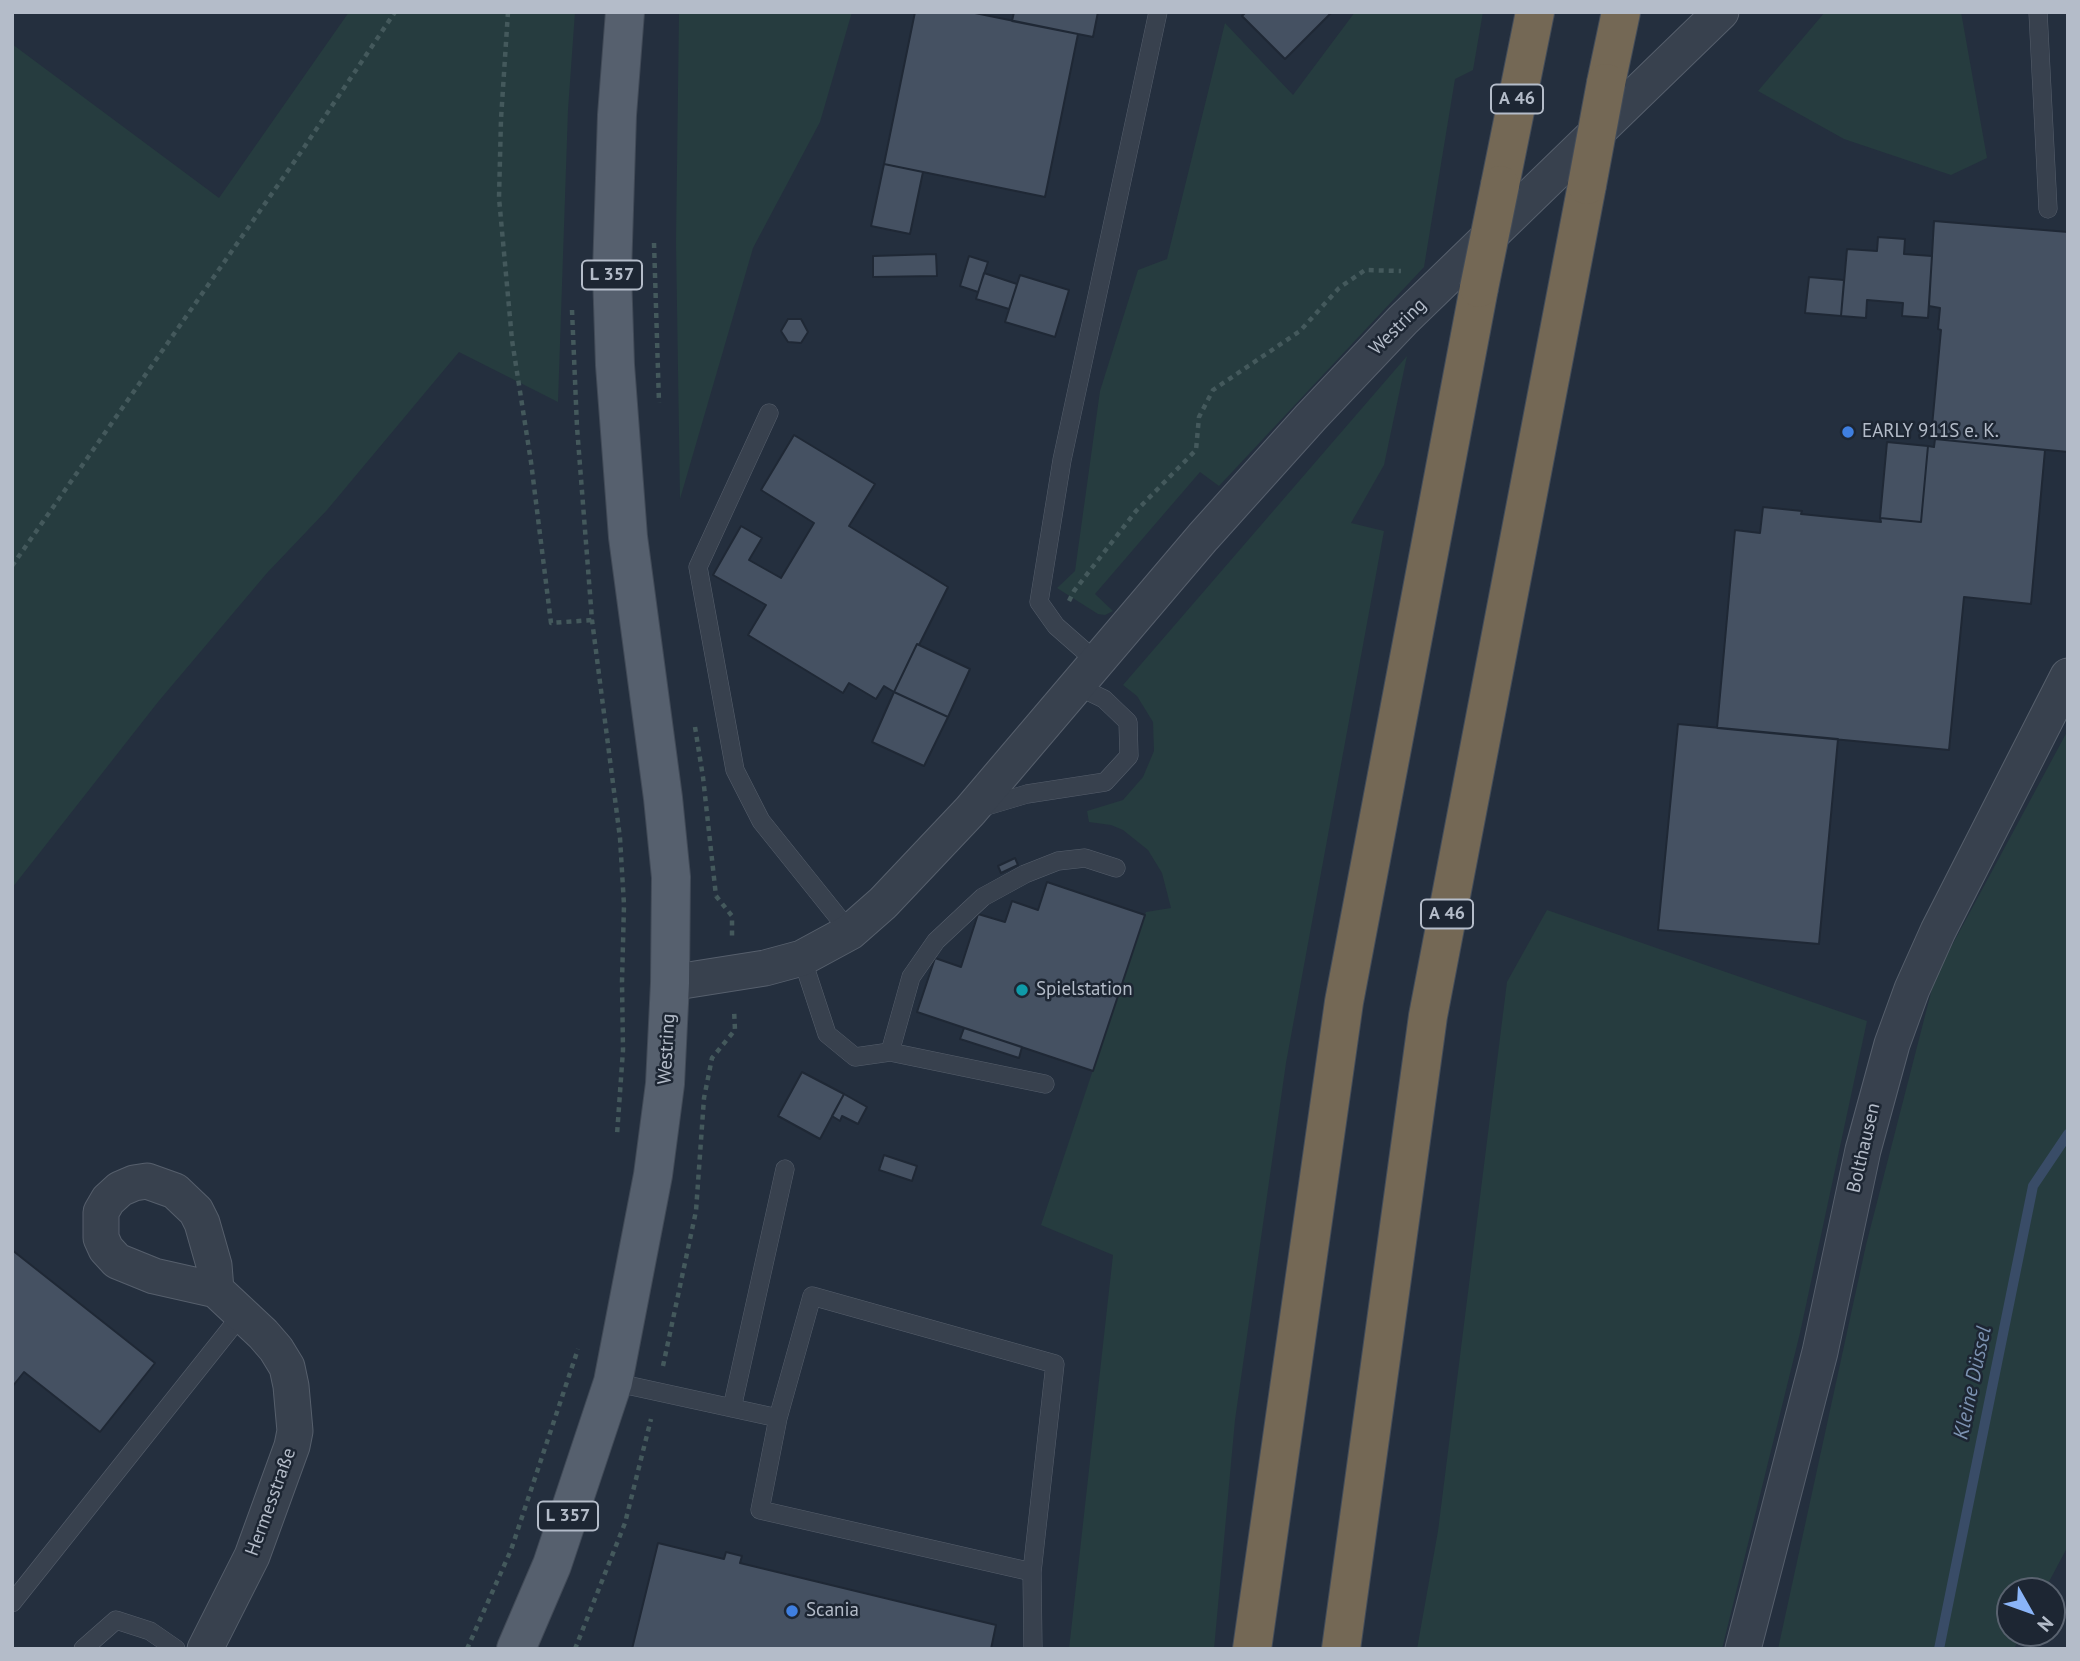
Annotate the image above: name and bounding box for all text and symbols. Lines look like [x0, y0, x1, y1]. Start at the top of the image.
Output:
road number: A 46 [1491, 84, 1543, 114]
road number: L 357 [582, 260, 642, 290]
street label: Westring [1365, 294, 1431, 360]
place label: EARLY 911S e. K. [1862, 421, 1999, 443]
marker: EARLY 911S e. K. [1840, 424, 1856, 440]
road number: A 46 [1421, 900, 1473, 929]
place label: Spielstation [1036, 979, 1133, 1001]
marker: Spielstation [1014, 982, 1030, 998]
street label: Westring [654, 1013, 680, 1085]
street label: Bolthausen [1843, 1101, 1885, 1195]
water label: Kleine Düssel [1949, 1324, 1997, 1442]
street label: Hermesstraße [241, 1445, 301, 1559]
road number: L 357 [538, 1502, 598, 1531]
north arrow [1996, 1577, 2066, 1647]
place label: Scania [806, 1600, 859, 1622]
marker: Scania [784, 1603, 800, 1619]
text: N [2032, 1612, 2059, 1637]

